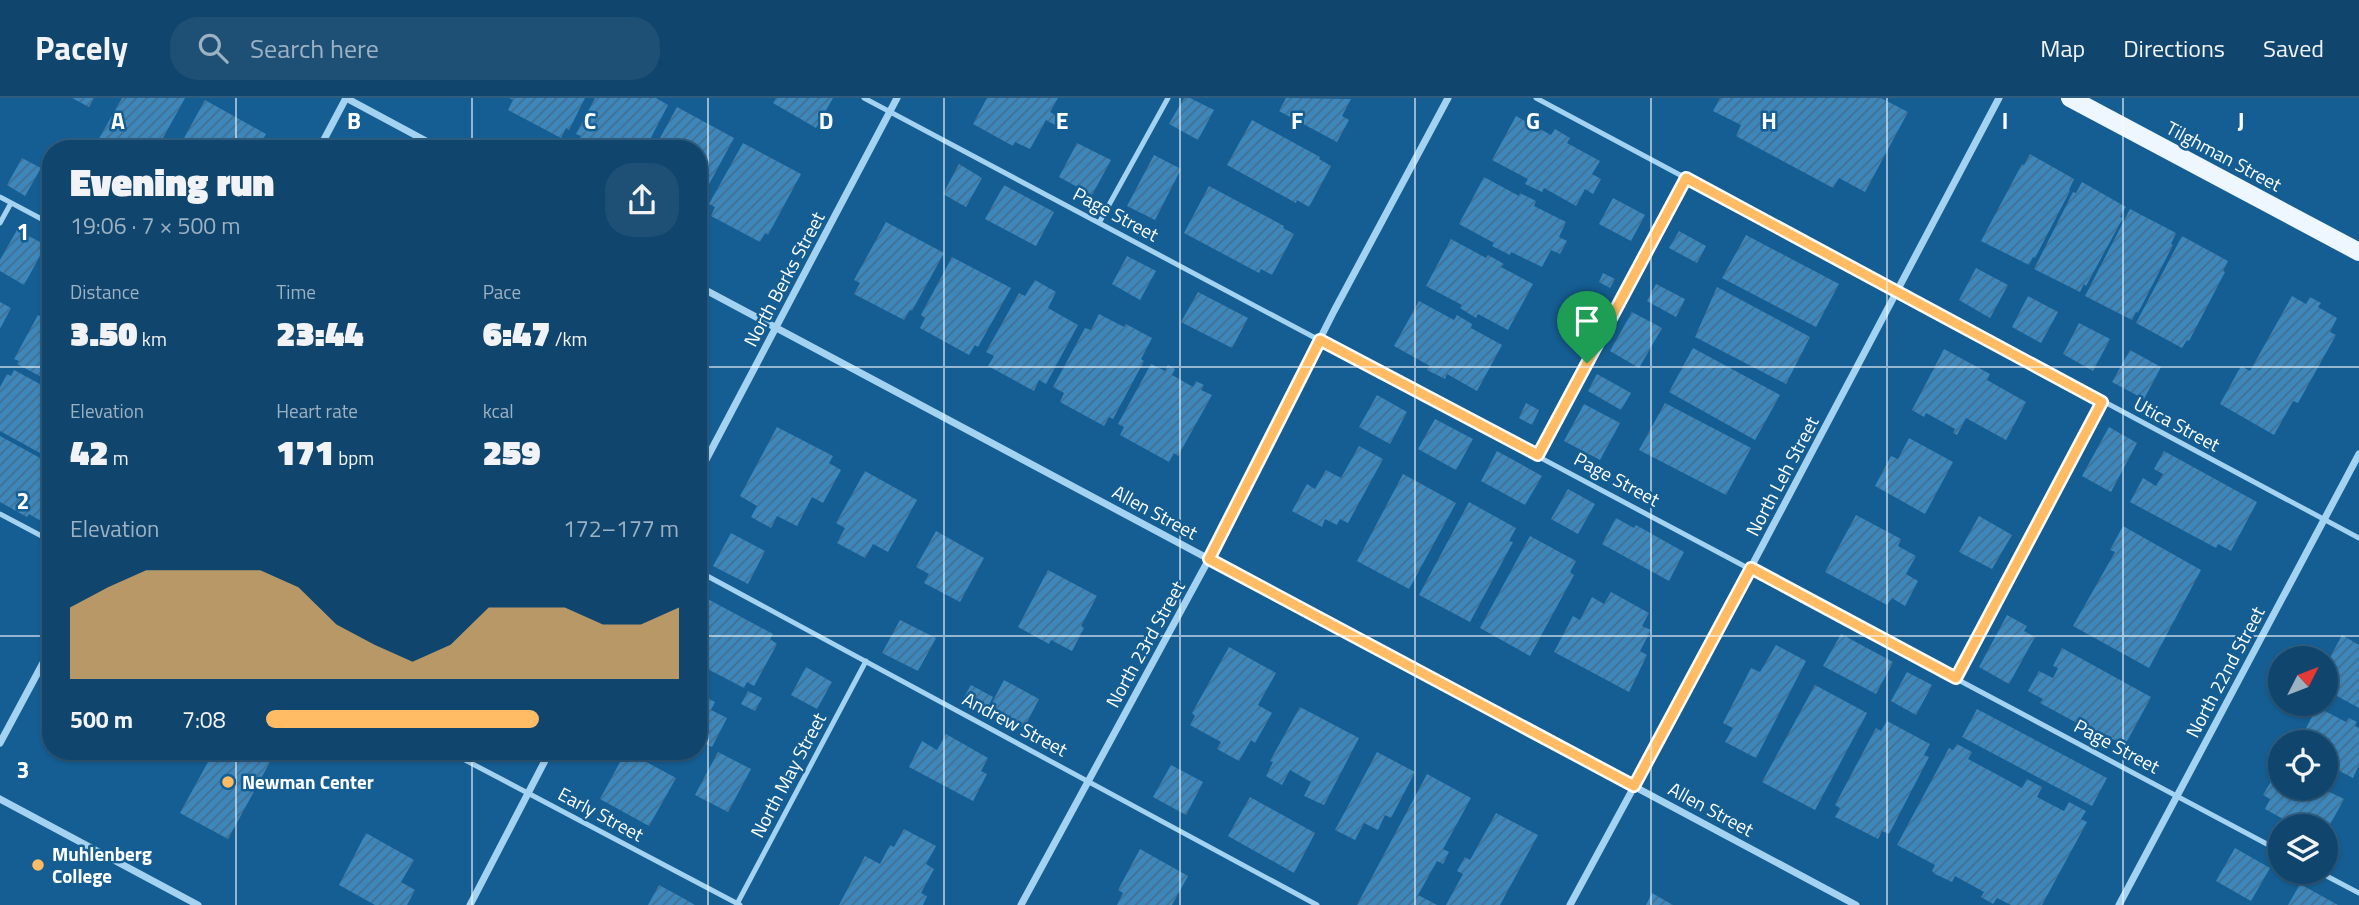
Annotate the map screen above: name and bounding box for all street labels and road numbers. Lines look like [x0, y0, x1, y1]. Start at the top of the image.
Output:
street label: Tilghman Street [2161, 113, 2288, 198]
street label: Page Street [1068, 179, 1164, 248]
street label: North Berks Street [736, 206, 832, 352]
street label: Utica Street [2129, 389, 2226, 459]
street label: North Leh Street [1738, 410, 1826, 541]
street label: Page Street [1569, 444, 1665, 513]
street label: Allen Street [1107, 477, 1203, 546]
street label: North 23rd Street [1098, 575, 1192, 713]
street label: North 22nd Street [2178, 601, 2272, 743]
street label: Andrew Street [958, 684, 1073, 764]
street label: North May Street [742, 707, 833, 843]
street label: Page Street [2069, 711, 2165, 780]
street label: Allen Street [1663, 774, 1759, 843]
street label: Early Street [553, 779, 650, 848]

